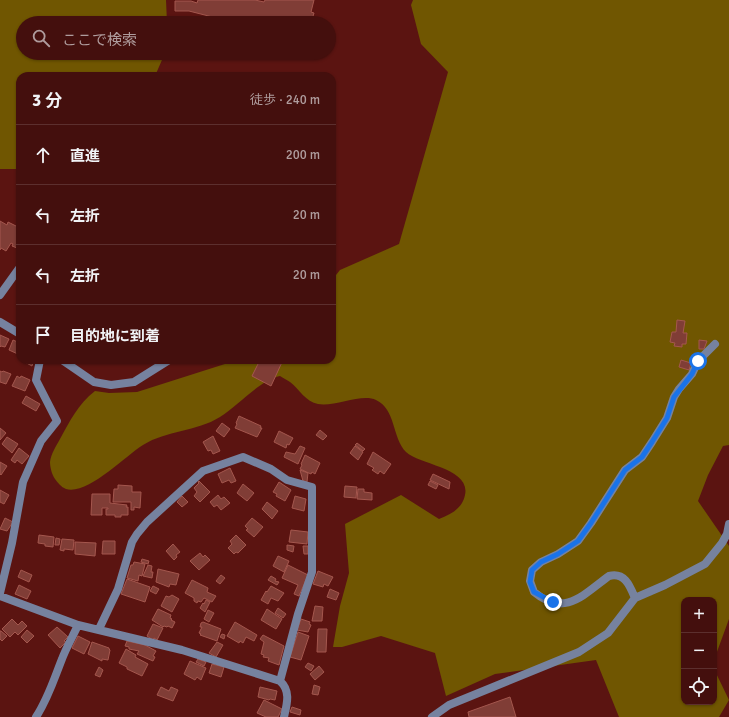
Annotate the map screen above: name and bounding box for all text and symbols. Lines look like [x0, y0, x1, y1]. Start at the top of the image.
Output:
search box [16, 16, 336, 60]
icon: search [30, 27, 52, 49]
text: ここで検索 [62, 31, 137, 49]
text: 3 分 [32, 90, 62, 111]
text: 徒歩 · 240 m [250, 92, 320, 108]
icon: ahead [32, 144, 54, 166]
text: 直進 [70, 147, 100, 165]
text: 200 m [286, 147, 320, 163]
icon: left [32, 204, 54, 226]
text: 左折 [70, 207, 100, 225]
text: 20 m [293, 207, 320, 223]
icon: left [32, 264, 54, 286]
text: 左折 [70, 267, 100, 285]
text: 20 m [293, 267, 320, 283]
icon: arrive [32, 324, 54, 346]
text: 目的地に到着 [70, 327, 160, 345]
route start [689, 352, 707, 370]
route end [544, 593, 562, 611]
map controls [681, 597, 717, 705]
button: + [681, 597, 717, 633]
button: − [681, 633, 717, 669]
button: locate [681, 669, 717, 705]

